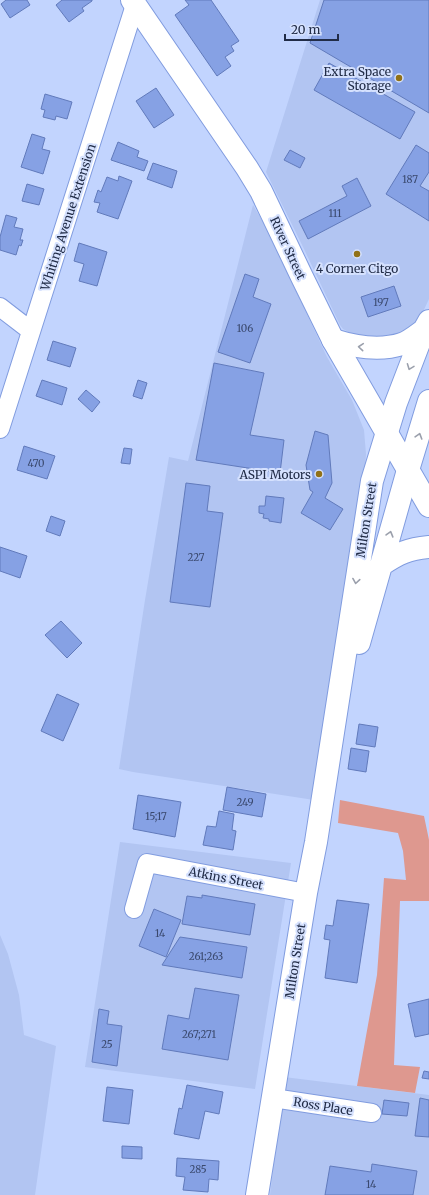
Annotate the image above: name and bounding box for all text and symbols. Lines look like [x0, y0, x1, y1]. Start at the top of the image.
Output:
scale bar [285, 16, 338, 42]
text: 20 m [291, 22, 320, 37]
place label: Extra Space Storage [324, 64, 391, 93]
marker: Extra Space Storage [394, 73, 404, 83]
street label: Whiting Avenue Extension [37, 142, 99, 293]
house number: 187 [402, 173, 418, 186]
house number: 111 [329, 207, 342, 220]
street label: River Street [267, 214, 309, 282]
marker: 4 Corner Citgo [352, 249, 362, 259]
place label: 4 Corner Citgo [316, 261, 398, 276]
house number: 197 [373, 296, 389, 309]
house number: 106 [237, 322, 253, 335]
one-way arrow [358, 342, 364, 351]
one-way arrow [406, 363, 414, 370]
one-way arrow [414, 432, 422, 439]
house number: 470 [27, 457, 45, 470]
place label: ASPI Motors [238, 467, 311, 482]
marker: ASPI Motors [314, 469, 324, 479]
street label: Milton Street [353, 481, 379, 559]
one-way arrow [385, 531, 394, 538]
house number: 227 [187, 551, 205, 564]
one-way arrow [352, 578, 361, 584]
house number: 249 [236, 796, 254, 809]
house number: 15;17 [145, 810, 167, 823]
street label: Atkins Street [187, 863, 265, 893]
street label: Milton Street [282, 922, 308, 1000]
house number: 14 [155, 927, 165, 940]
house number: 261;263 [189, 950, 224, 963]
house number: 267;271 [182, 1028, 217, 1041]
house number: 25 [101, 1038, 113, 1051]
street label: Ross Place [292, 1094, 354, 1118]
house number: 285 [189, 1163, 207, 1176]
house number: 14 [366, 1178, 376, 1191]

